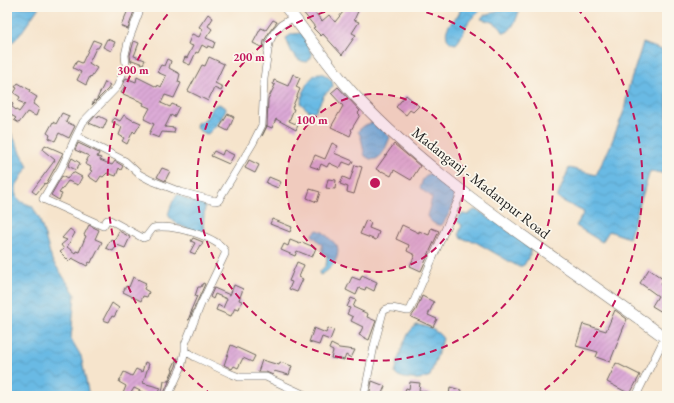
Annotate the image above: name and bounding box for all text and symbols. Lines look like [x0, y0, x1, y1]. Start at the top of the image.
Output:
text: 200 m [233, 49, 265, 65]
text: 300 m [117, 62, 149, 78]
text: 100 m [296, 112, 328, 128]
street label: Madanganj - Madanpur Road [408, 123, 555, 243]
centre of rings [368, 176, 382, 190]

